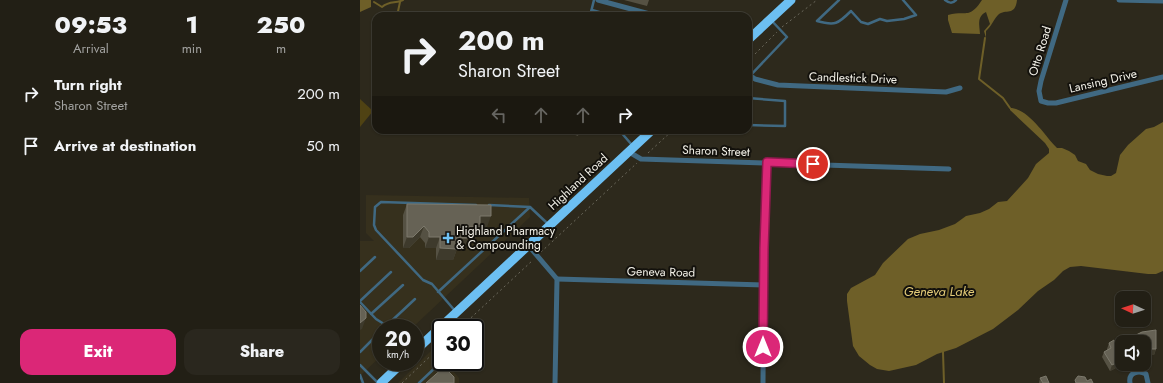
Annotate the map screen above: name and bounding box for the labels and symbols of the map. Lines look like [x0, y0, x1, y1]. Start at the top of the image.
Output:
street label: Otto Road [1024, 24, 1056, 78]
street label: Lansing Drive [1067, 64, 1139, 98]
street label: Candlestick Drive [809, 67, 897, 89]
street label: Sharon Street [682, 141, 750, 161]
pin [796, 147, 830, 181]
street label: Highland Road [544, 150, 612, 214]
place label: Highland Pharmacy & Compounding [456, 222, 556, 254]
marker: Highland Pharmacy & Compounding [443, 233, 453, 243]
street label: Geneva Road [627, 262, 695, 282]
water label: Geneva Lake [904, 282, 975, 301]
north arrow [1115, 291, 1151, 327]
speed limit sign: 30 [432, 319, 484, 371]
position arrow [742, 326, 784, 368]

